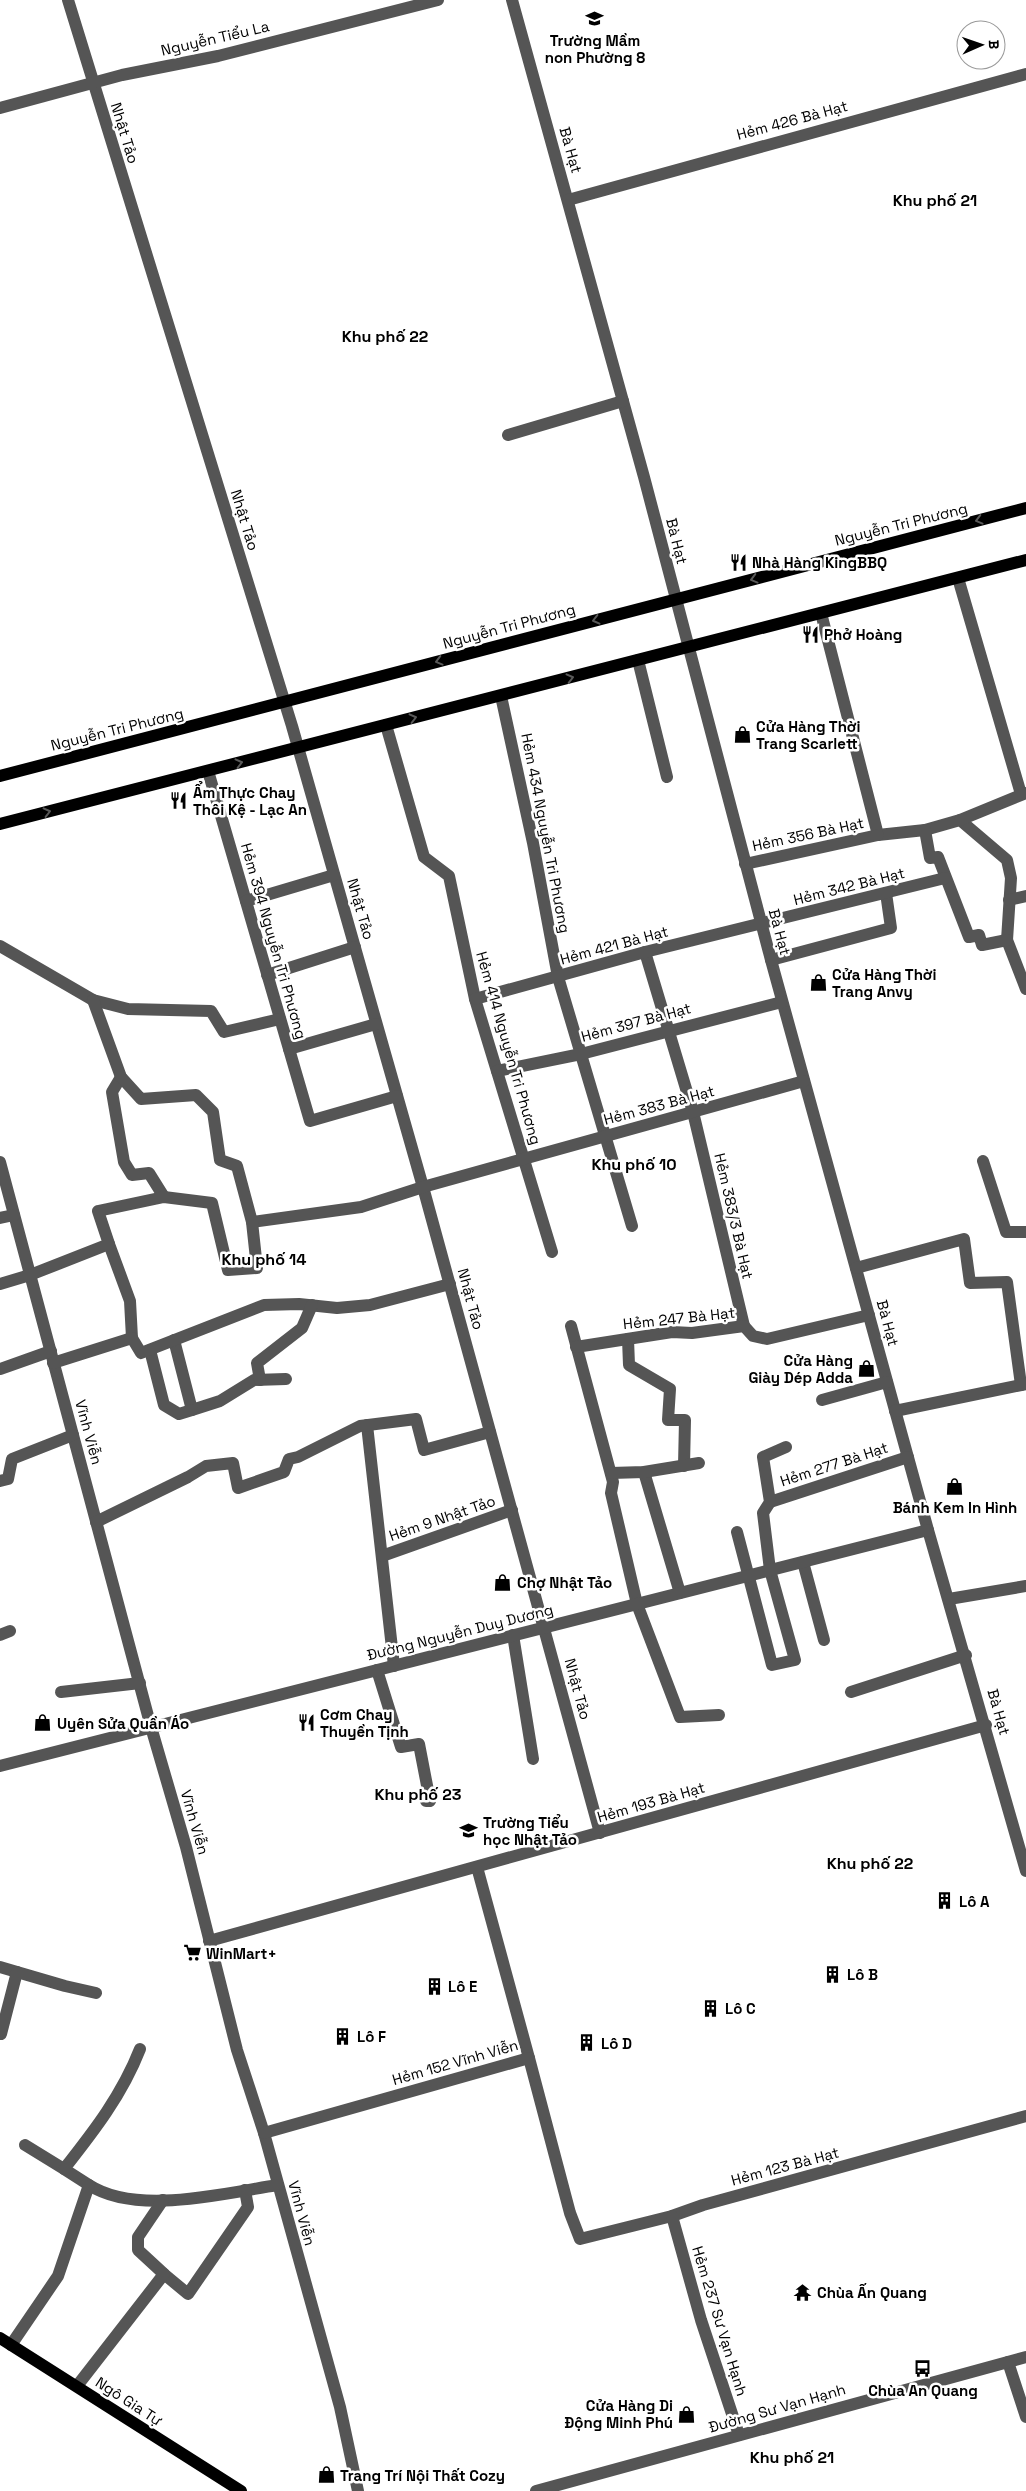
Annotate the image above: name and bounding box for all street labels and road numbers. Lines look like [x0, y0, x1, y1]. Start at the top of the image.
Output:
street label: Nguyễn Tiểu La [159, 16, 271, 60]
street label: Hẻm 426 Bà Hạt [734, 96, 850, 144]
street label: Nhật Tảo [107, 100, 143, 166]
street label: Bà Hạt [555, 125, 587, 175]
street label: Nhật Tảo [227, 487, 263, 553]
street label: Nguyễn Tri Phương [833, 498, 969, 550]
street label: Bà Hạt [662, 516, 692, 566]
street label: Nguyễn Tri Phương [441, 599, 577, 653]
street label: Nguyễn Tri Phương [49, 703, 185, 755]
street label: Hẻm 434 Nguyễn Tri Phương [517, 731, 575, 935]
street label: Hẻm 356 Bà Hạt [750, 813, 866, 855]
street label: Hẻm 394 Nguyễn Tri Phương [237, 841, 311, 1041]
street label: Hẻm 342 Bà Hạt [791, 863, 907, 909]
street label: Nhật Tảo [343, 876, 379, 942]
street label: Bà Hạt [765, 907, 795, 957]
street label: Hẻm 421 Bà Hạt [558, 921, 670, 969]
street label: Hẻm 414 Nguyễn Tri Phương [472, 949, 546, 1147]
street label: Hẻm 397 Bà Hạt [579, 998, 693, 1046]
street label: Hẻm 383 Bà Hạt [601, 1081, 717, 1129]
street label: Hẻm 383/3 Bà Hạt [710, 1151, 758, 1281]
street label: Nhật Tảo [454, 1266, 488, 1332]
street label: Bà Hạt [873, 1298, 903, 1348]
street label: Hẻm 247 Bà Hạt [622, 1303, 736, 1333]
street label: Vĩnh Viễn [71, 1397, 107, 1467]
street label: Hẻm 277 Bà Hạt [778, 1438, 891, 1490]
street label: Hẻm 9 Nhật Tảo [386, 1491, 498, 1545]
street label: Đường Nguyễn Duy Dương [365, 1600, 555, 1664]
street label: Nhật Tảo [561, 1656, 595, 1722]
street label: Bà Hạt [983, 1687, 1015, 1737]
street label: Hẻm 193 Bà Hạt [595, 1778, 707, 1826]
street label: Vĩnh Viễn [177, 1787, 213, 1857]
street label: Hẻm 152 Vĩnh Viễn [390, 2035, 520, 2089]
street label: Hẻm 123 Bà Hạt [729, 2142, 841, 2190]
street label: Vĩnh Viễn [284, 2178, 320, 2248]
street label: Hẻm 237 Sư Vạn Hạnh [688, 2244, 752, 2398]
street label: Ngô Gia Tự [92, 2372, 166, 2430]
street label: Đường Sư Vạn Hạnh [706, 2379, 848, 2437]

